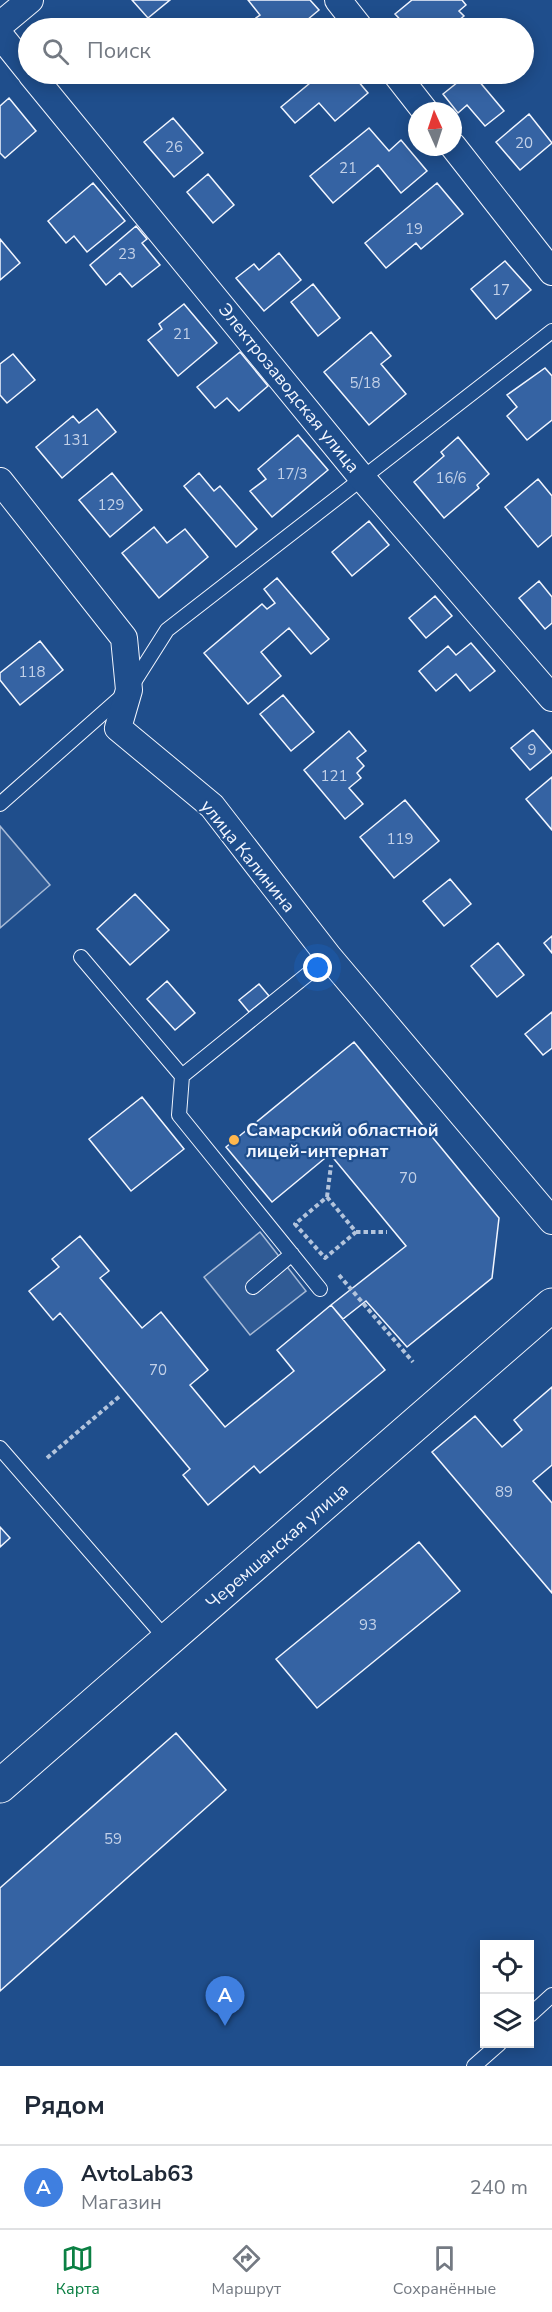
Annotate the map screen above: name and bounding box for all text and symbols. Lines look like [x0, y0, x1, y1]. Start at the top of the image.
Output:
search box [18, 18, 534, 84]
icon: search [39, 35, 72, 68]
text: Поиск [87, 36, 151, 66]
north arrow [408, 102, 462, 156]
house number: 20 [515, 133, 533, 153]
house number: 26 [165, 137, 183, 157]
house number: 21 [339, 158, 357, 178]
house number: 19 [405, 219, 423, 239]
house number: 23 [118, 244, 136, 264]
house number: 17 [492, 280, 510, 300]
street label: Электрозаводская улица [213, 298, 365, 478]
house number: 21 [173, 324, 191, 344]
house number: 5/18 [349, 373, 381, 393]
house number: 131 [62, 430, 90, 450]
house number: 17/3 [276, 464, 308, 484]
house number: 16/6 [435, 468, 467, 488]
house number: 129 [97, 495, 125, 515]
house number: 118 [18, 662, 46, 682]
house number: 9 [527, 740, 537, 760]
house number: 121 [320, 766, 348, 786]
street label: улица Калинина [195, 795, 301, 917]
house number: 119 [386, 829, 414, 849]
your location [303, 953, 332, 982]
place label: Самарский областной лицей-интернат [246, 1118, 439, 1163]
marker: Самарский областной лицей-интернат [227, 1133, 241, 1147]
house number: 70 [399, 1168, 417, 1188]
house number: 70 [149, 1360, 167, 1380]
street label: Черемшанская улица [201, 1478, 353, 1614]
house number: 89 [495, 1482, 513, 1502]
house number: 93 [359, 1615, 377, 1635]
house number: 59 [104, 1829, 122, 1849]
map controls [480, 1940, 534, 2048]
button: locate [480, 1940, 534, 1994]
pin: A [206, 1976, 244, 2026]
button: layers [480, 1994, 534, 2048]
text: Рядом [24, 2088, 105, 2123]
text: AvtoLab63 [81, 2159, 194, 2189]
text: A [36, 2174, 51, 2201]
text: 240 m [470, 2174, 528, 2201]
text: Магазин [81, 2189, 162, 2216]
tab: Карта [56, 2242, 100, 2300]
tab: Маршрут [212, 2242, 281, 2300]
tab: Сохранённые [393, 2242, 496, 2300]

